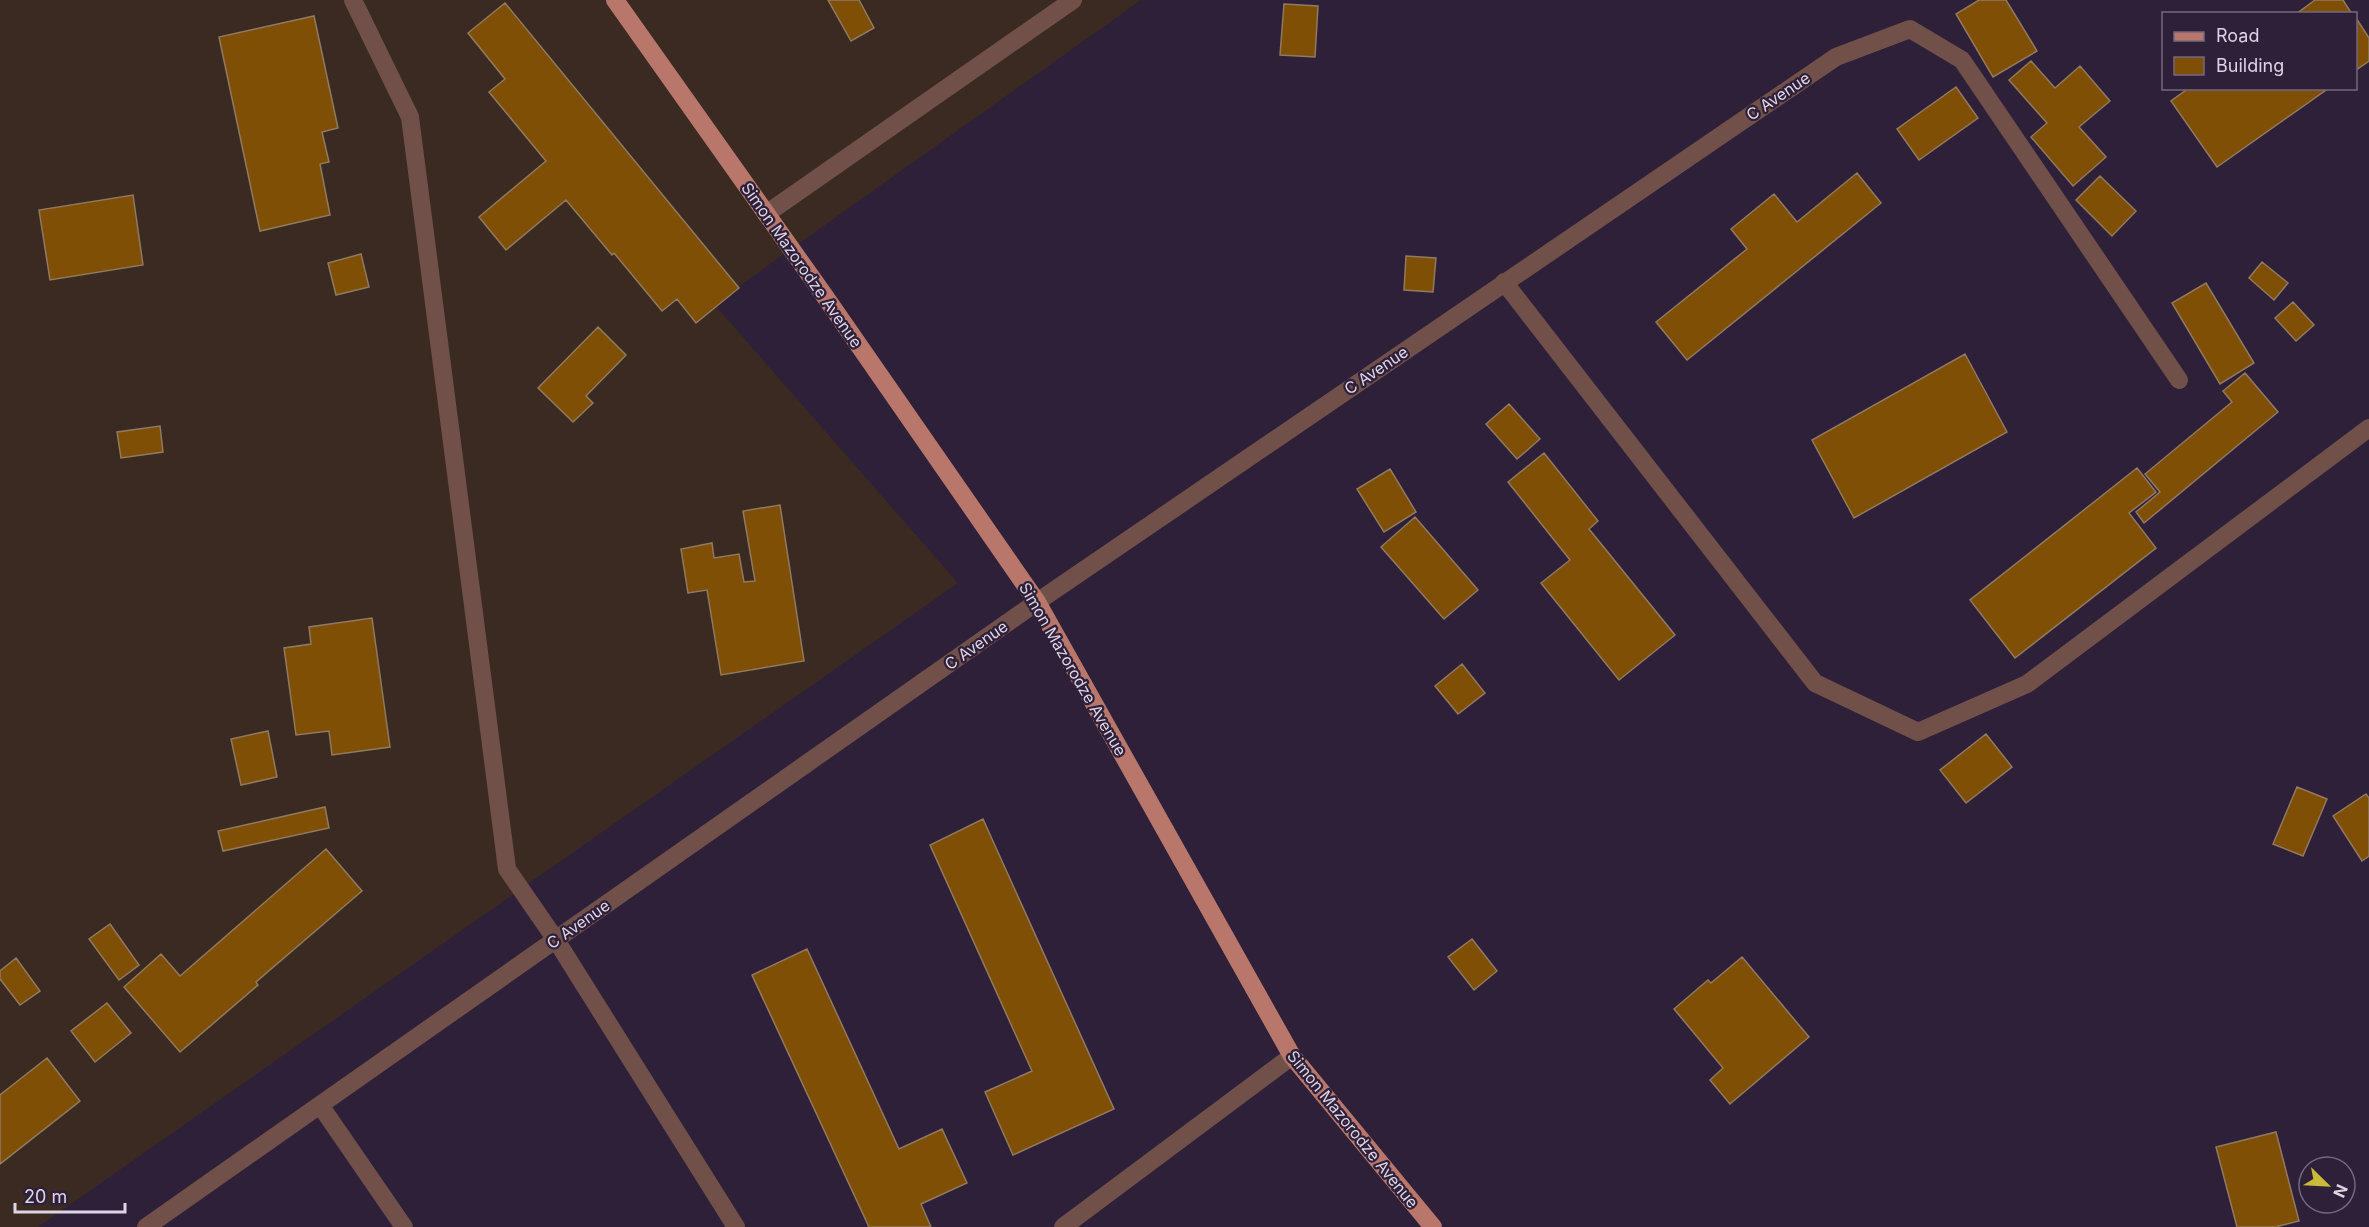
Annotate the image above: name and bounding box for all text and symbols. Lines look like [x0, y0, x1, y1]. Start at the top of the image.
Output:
legend [2162, 12, 2357, 90]
text: Road [2216, 25, 2259, 46]
text: Building [2216, 55, 2284, 76]
street label: C Avenue [1742, 67, 1814, 125]
street label: Simon Mazorodze Avenue [737, 179, 867, 351]
street label: C Avenue [1340, 341, 1412, 399]
street label: Simon Mazorodze Avenue [1015, 579, 1131, 759]
street label: C Avenue [941, 616, 1011, 674]
street label: C Avenue [543, 895, 613, 953]
street label: Simon Mazorodze Avenue [1283, 1046, 1423, 1212]
north arrow [2297, 1155, 2357, 1215]
scale bar [15, 1176, 124, 1214]
text: N [2329, 1181, 2352, 1201]
text: 20 m [24, 1186, 67, 1207]

